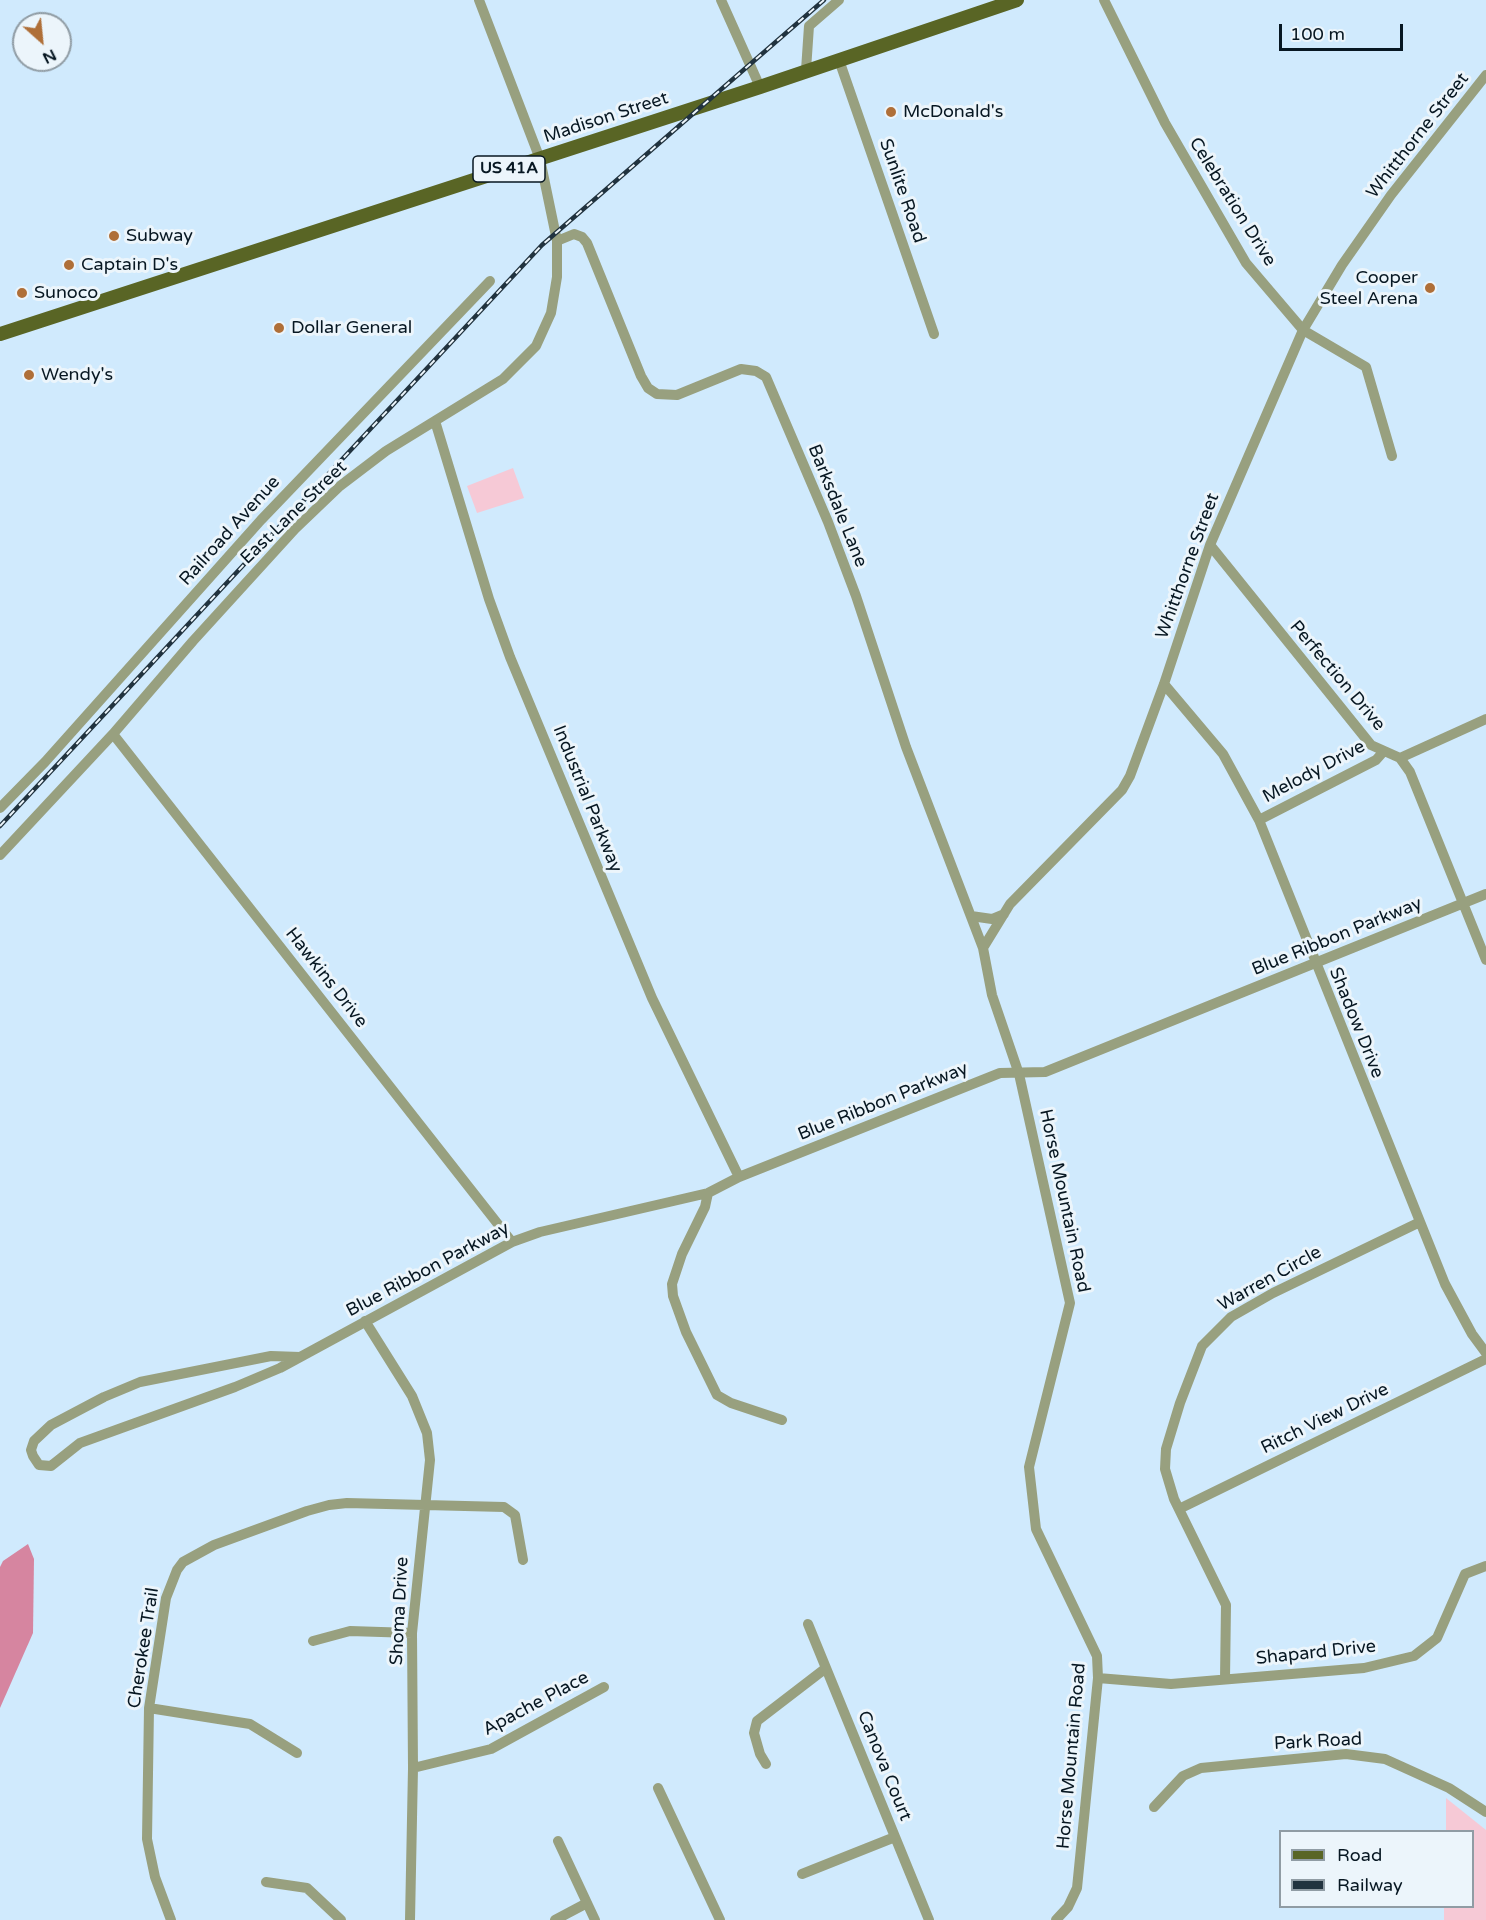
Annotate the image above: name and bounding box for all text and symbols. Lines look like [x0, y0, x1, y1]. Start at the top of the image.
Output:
north arrow [12, 12, 72, 72]
scale bar [1282, 12, 1406, 50]
text: 100 m [1290, 23, 1345, 45]
text: N [39, 44, 60, 68]
street label: Whitthorne Street [1362, 69, 1474, 203]
street label: Madison Street [541, 88, 671, 148]
place label: McDonald's [903, 101, 1003, 123]
marker: McDonald's [884, 105, 898, 119]
street label: Celebration Drive [1184, 134, 1280, 270]
street label: Sunlite Road [874, 136, 930, 246]
road number: US 41A [473, 156, 545, 182]
place label: Subway [126, 225, 193, 247]
marker: Subway [107, 229, 121, 243]
place label: Captain D's [81, 254, 178, 276]
marker: Captain D's [62, 258, 76, 272]
place label: Cooper Steel Arena [1320, 267, 1418, 310]
marker: Cooper Steel Arena [1423, 281, 1437, 295]
place label: Sunoco [34, 282, 98, 304]
marker: Sunoco [15, 286, 29, 300]
place label: Dollar General [291, 317, 412, 339]
marker: Dollar General [272, 321, 286, 335]
place label: Wendy's [41, 364, 113, 386]
marker: Wendy's [22, 368, 36, 382]
street label: Barksdale Lane [803, 442, 871, 570]
street label: East Lane Street [236, 457, 352, 569]
street label: Railroad Avenue [175, 472, 285, 590]
street label: Whitthorne Street [1152, 490, 1224, 642]
street label: Perfection Drive [1285, 616, 1389, 736]
street label: Industrial Parkway [548, 722, 626, 876]
street label: Melody Drive [1259, 736, 1369, 808]
street label: Blue Ribbon Parkway [1249, 893, 1425, 981]
street label: Hawkins Drive [280, 924, 372, 1032]
street label: Shadow Drive [1324, 964, 1388, 1082]
street label: Blue Ribbon Parkway [795, 1058, 971, 1146]
street label: Horse Mountain Road [1034, 1107, 1094, 1295]
street label: Blue Ribbon Parkway [343, 1218, 513, 1322]
street label: Warren Circle [1215, 1242, 1325, 1316]
street label: Ritch View Drive [1258, 1379, 1392, 1459]
street label: Shoma Drive [386, 1556, 414, 1666]
street label: Cherokee Trail [124, 1586, 164, 1710]
street label: Shapard Drive [1255, 1636, 1377, 1670]
street label: Horse Mountain Road [1053, 1662, 1091, 1850]
street label: Apache Place [479, 1667, 593, 1741]
street label: Canova Court [852, 1708, 916, 1824]
street label: Park Road [1273, 1729, 1363, 1755]
legend [1279, 1830, 1474, 1908]
text: Road [1337, 1844, 1382, 1866]
text: Railway [1337, 1874, 1403, 1896]

